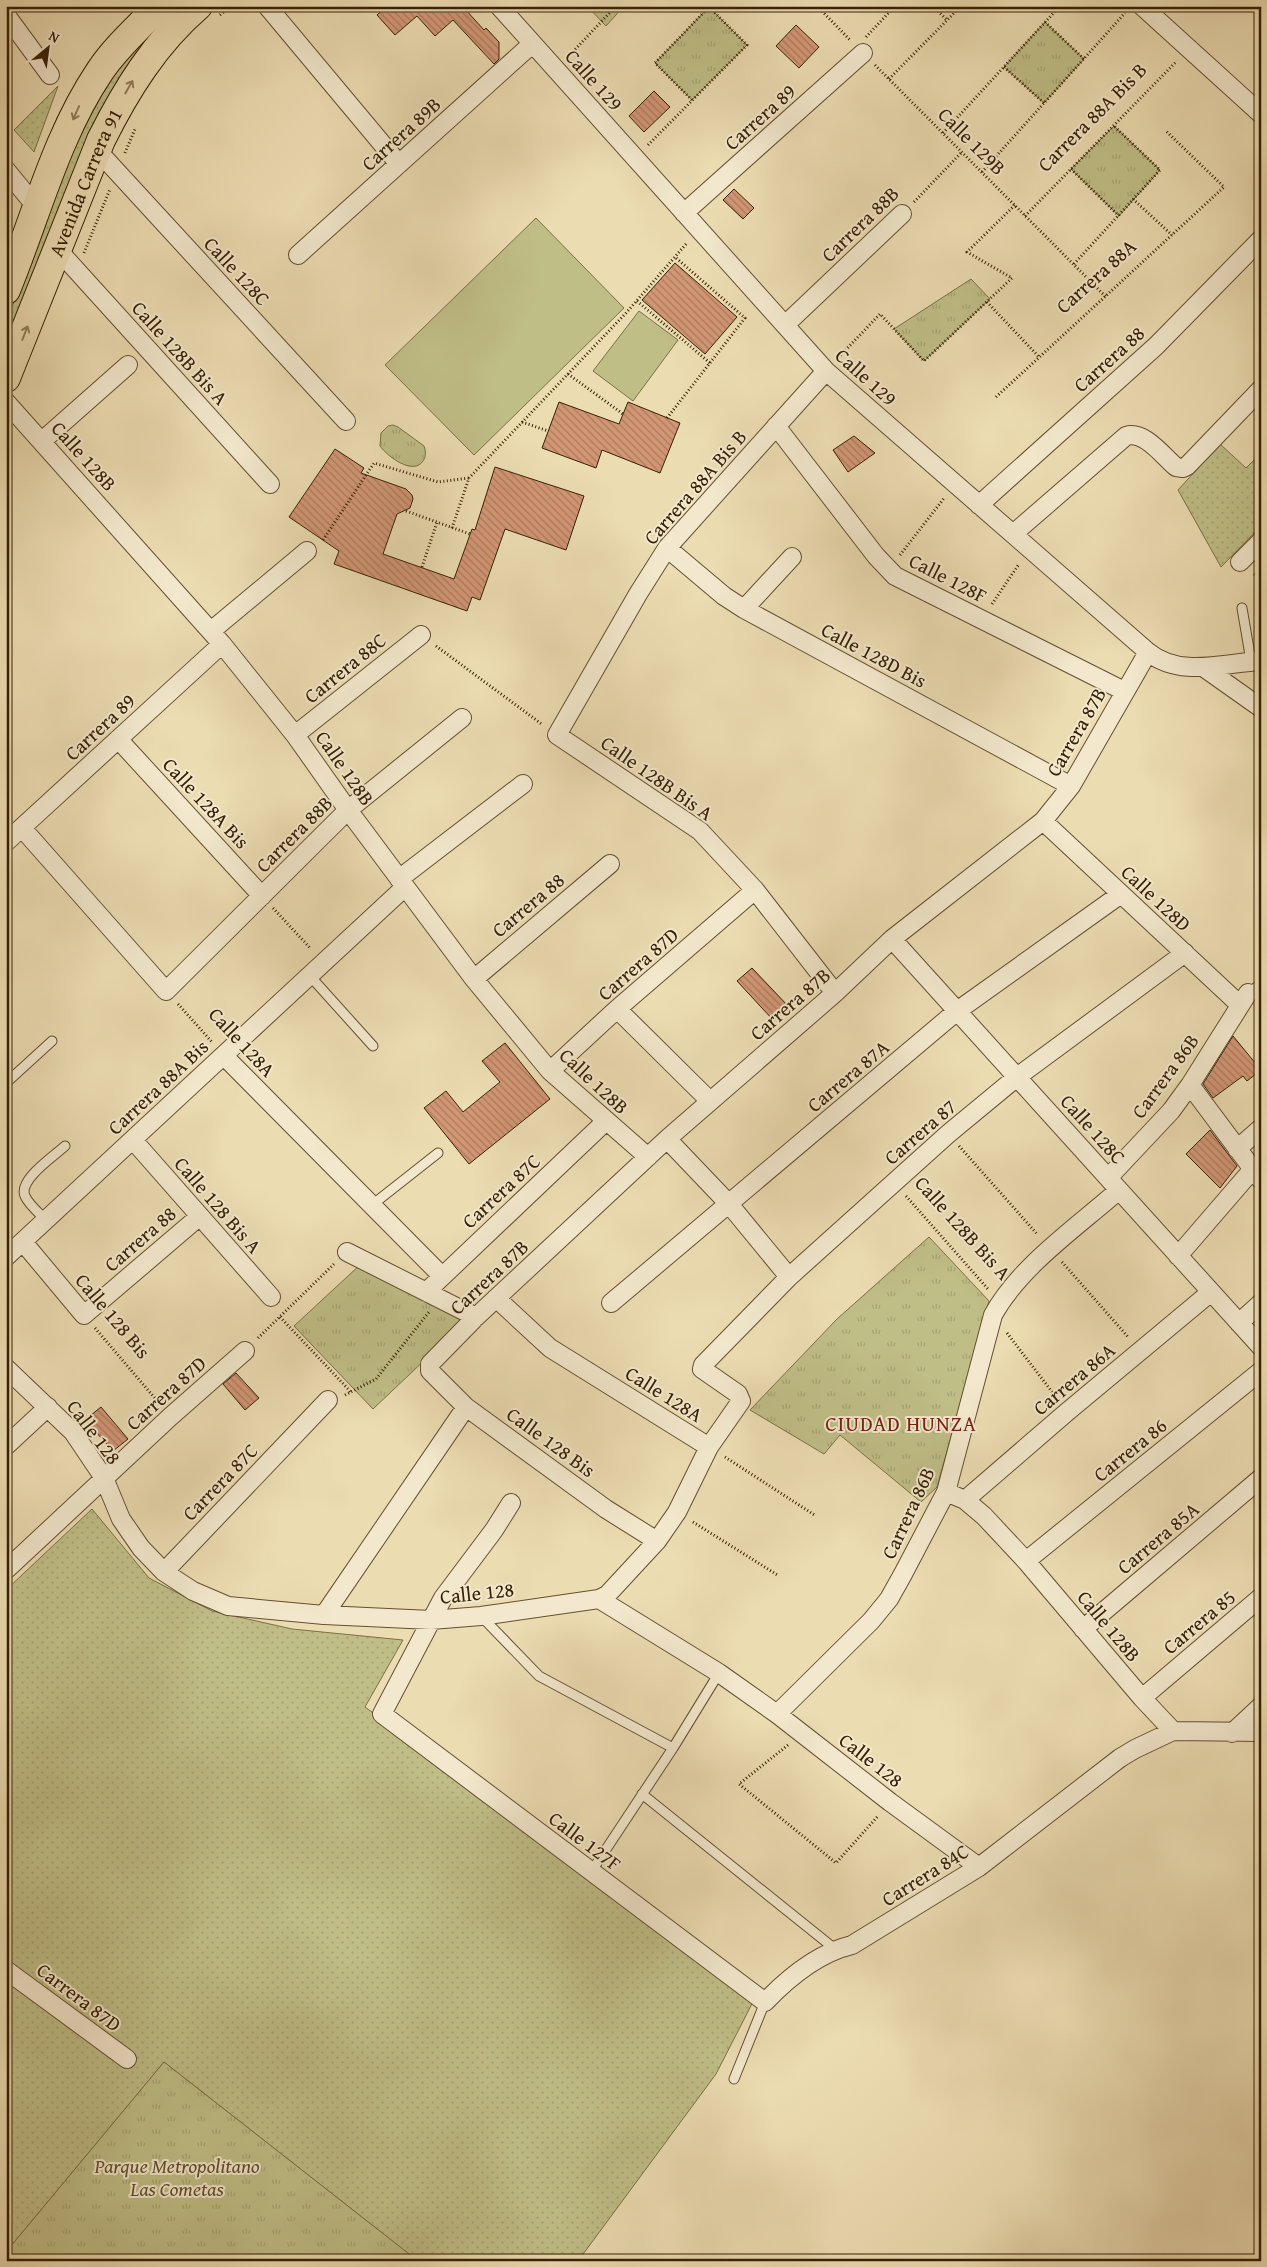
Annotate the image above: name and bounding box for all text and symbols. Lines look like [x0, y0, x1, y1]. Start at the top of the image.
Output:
north arrow [22, 22, 72, 72]
text: N [45, 26, 64, 48]
street label: Calle 129 [559, 42, 630, 117]
street label: Carrera 88A Bis B [1030, 55, 1153, 178]
street label: Carrera 89 [718, 77, 802, 157]
one-way arrow [124, 79, 134, 94]
street label: Carrera 89B [354, 90, 447, 177]
street label: Calle 129B [932, 100, 1013, 181]
street label: Avenida Carrera 91 [41, 103, 129, 261]
one-way arrow [71, 105, 81, 120]
street label: Carrera 88B [814, 179, 905, 268]
street label: Calle 128C [198, 230, 277, 312]
street label: Carrera 88A [1049, 232, 1142, 320]
street label: Calle 128B Bis A [126, 294, 235, 411]
street label: Carrera 88 [1067, 319, 1151, 399]
one-way arrow [21, 326, 30, 341]
street label: Calle 129 [829, 341, 904, 412]
street label: Calle 128B [45, 414, 124, 497]
street label: Carrera 88A Bis B [636, 423, 753, 551]
street label: Calle 128F [904, 546, 992, 610]
street label: Calle 128D Bis [816, 615, 932, 695]
street label: Carrera 88C [298, 625, 392, 710]
street label: Carrera 87B [1038, 682, 1113, 782]
street label: Carrera 89 [58, 686, 141, 767]
street label: Calle 128B [309, 724, 382, 811]
street label: Calle 128B Bis A [595, 728, 719, 827]
street label: Calle 128A Bis [156, 750, 256, 855]
street label: Carrera 88B [249, 789, 339, 879]
street label: Calle 128D [1115, 858, 1198, 938]
street label: Carrera 88 [485, 866, 570, 944]
street label: Carrera 87D [591, 920, 685, 1007]
street label: Carrera 87B [743, 960, 836, 1047]
street label: Calle 128A [202, 1000, 282, 1083]
street label: Carrera 86B [1124, 1027, 1205, 1124]
street label: Carrera 88A Bis [101, 1032, 215, 1141]
street label: Carrera 87A [800, 1033, 895, 1119]
street label: Calle 128B [553, 1041, 636, 1120]
street label: Calle 128C [1054, 1087, 1133, 1170]
street label: Carrera 87 [877, 1092, 962, 1171]
street label: Carrera 87C [455, 1147, 546, 1235]
street label: Calle 128 Bis A [168, 1150, 269, 1259]
street label: Calle 128B Bis A [909, 1169, 1018, 1286]
street label: Carrera 88 [97, 1199, 182, 1278]
street label: Carrera 87B [443, 1232, 535, 1321]
street label: Calle 128 Bis [69, 1267, 158, 1365]
street label: Carrera 86A [1026, 1336, 1121, 1422]
street label: Carrera 87D [119, 1349, 212, 1437]
street label: Calle 128A [620, 1358, 709, 1429]
street label: Calle 128 [60, 1393, 128, 1470]
street label: Calle 128 Bis [501, 1399, 602, 1484]
district label: CIUDAD HUNZA [825, 1408, 977, 1439]
street label: Carrera 86 [1087, 1411, 1173, 1488]
street label: Carrera 87C [175, 1436, 264, 1527]
street label: Carrera 86B [874, 1462, 941, 1564]
street label: Carrera 85A [1110, 1495, 1205, 1581]
street label: Calle 128 [439, 1574, 515, 1611]
street label: Carrera 85 [1156, 1583, 1241, 1661]
street label: Calle 128B [1071, 1584, 1148, 1668]
street label: Calle 128 [833, 1725, 909, 1794]
street label: Calle 127F [543, 1804, 628, 1877]
street label: Carrera 84C [876, 1836, 974, 1913]
street label: Carrera 87D [31, 1955, 128, 2038]
park label: Parque Metropolitano Las Cometas [93, 2151, 260, 2203]

